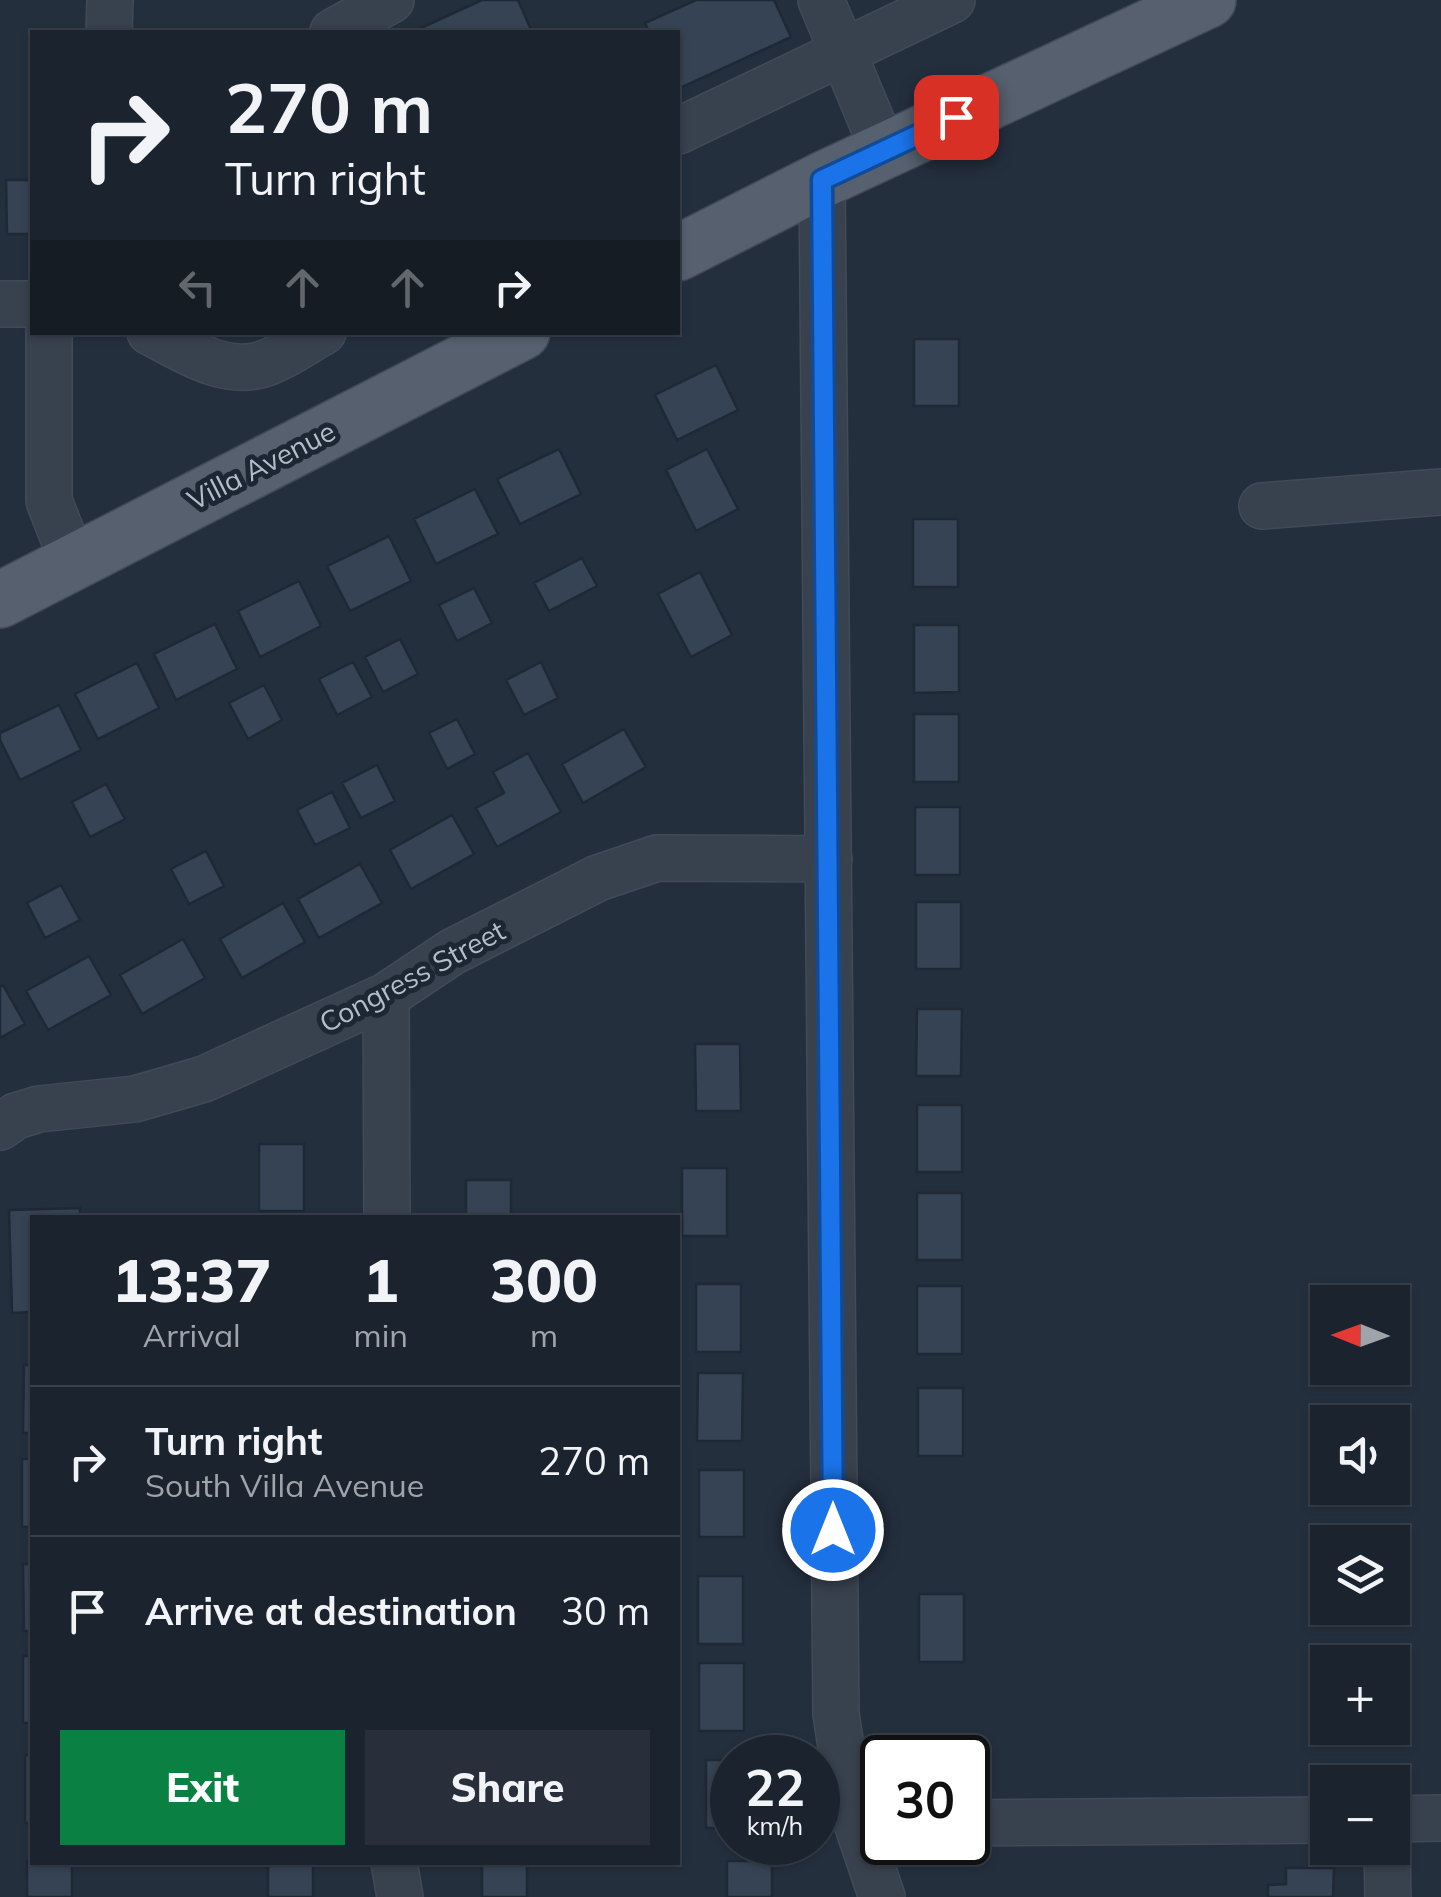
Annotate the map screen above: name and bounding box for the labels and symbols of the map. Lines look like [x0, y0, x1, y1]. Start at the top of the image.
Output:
pin [914, 75, 999, 160]
street label: Villa Avenue [181, 413, 341, 517]
street label: Congress Street [313, 912, 511, 1040]
north arrow [1310, 1285, 1410, 1385]
position arrow [781, 1478, 885, 1582]
speed limit sign: 30 [860, 1735, 990, 1865]

